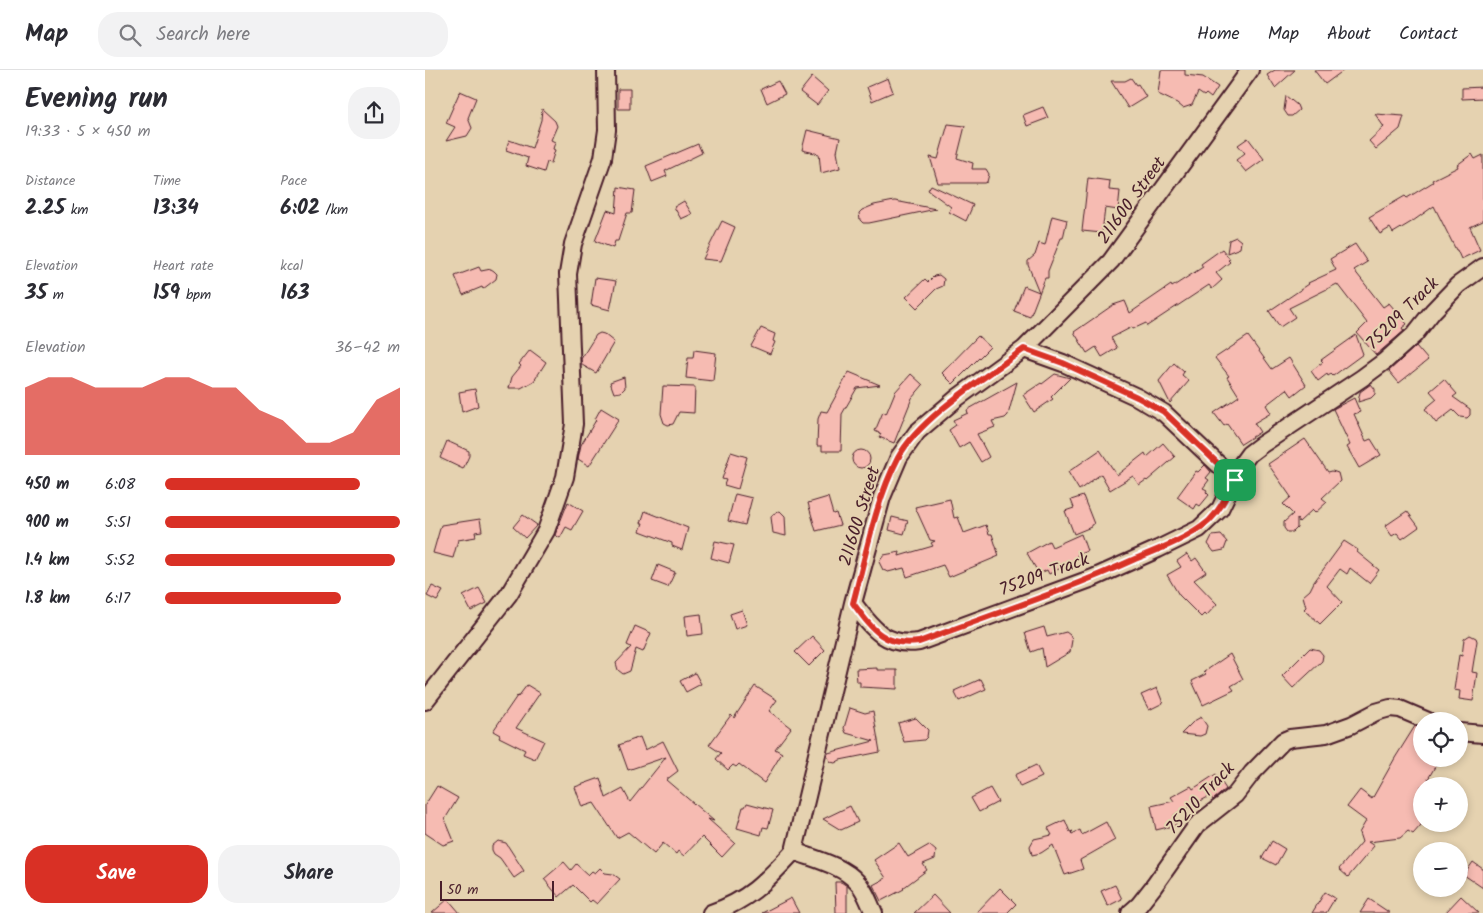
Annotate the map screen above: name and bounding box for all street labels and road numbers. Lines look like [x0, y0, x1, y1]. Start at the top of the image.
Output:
street label: 211600 Street [1090, 150, 1175, 251]
street label: 75209 Track [1360, 270, 1447, 358]
street label: 211600 Street [832, 462, 890, 570]
street label: 75209 Track [995, 546, 1094, 605]
street label: 75210 Track [1160, 756, 1243, 842]

